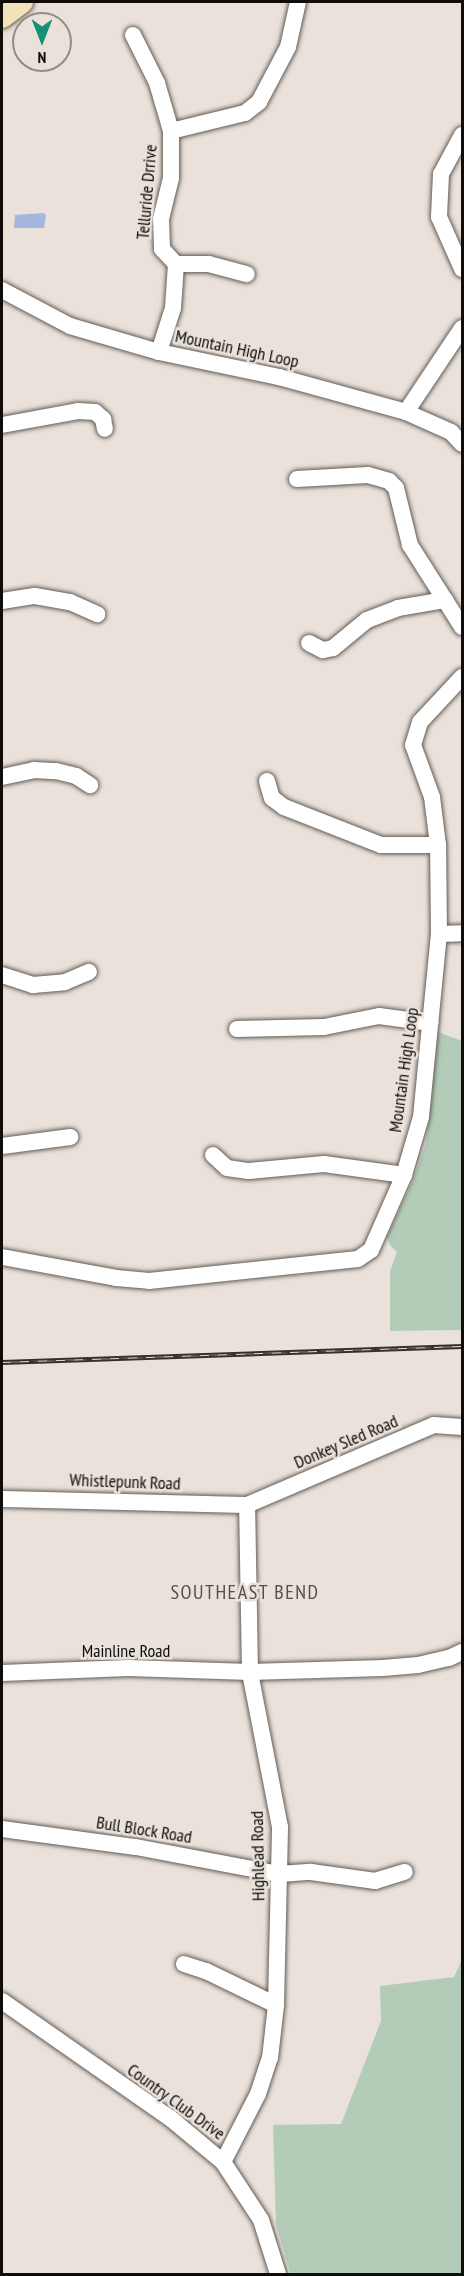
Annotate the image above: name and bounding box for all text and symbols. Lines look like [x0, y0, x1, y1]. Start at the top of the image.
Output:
north arrow [12, 12, 72, 72]
text: N [38, 48, 46, 68]
street label: Telluride Drrive [132, 144, 162, 240]
street label: Mountain High Loop [173, 325, 301, 373]
street label: Mountain High Loop [385, 1006, 423, 1134]
street label: Donkey Sled Road [291, 1410, 401, 1474]
street label: Whistlepunk Road [69, 1469, 181, 1495]
district label: SOUTHEAST BEND [170, 1580, 320, 1604]
street label: Mainline Road [82, 1640, 170, 1662]
street label: Highlead Road [246, 1811, 270, 1901]
street label: Bull Block Road [94, 1812, 194, 1848]
street label: Country Club Drive [123, 2059, 229, 2145]

